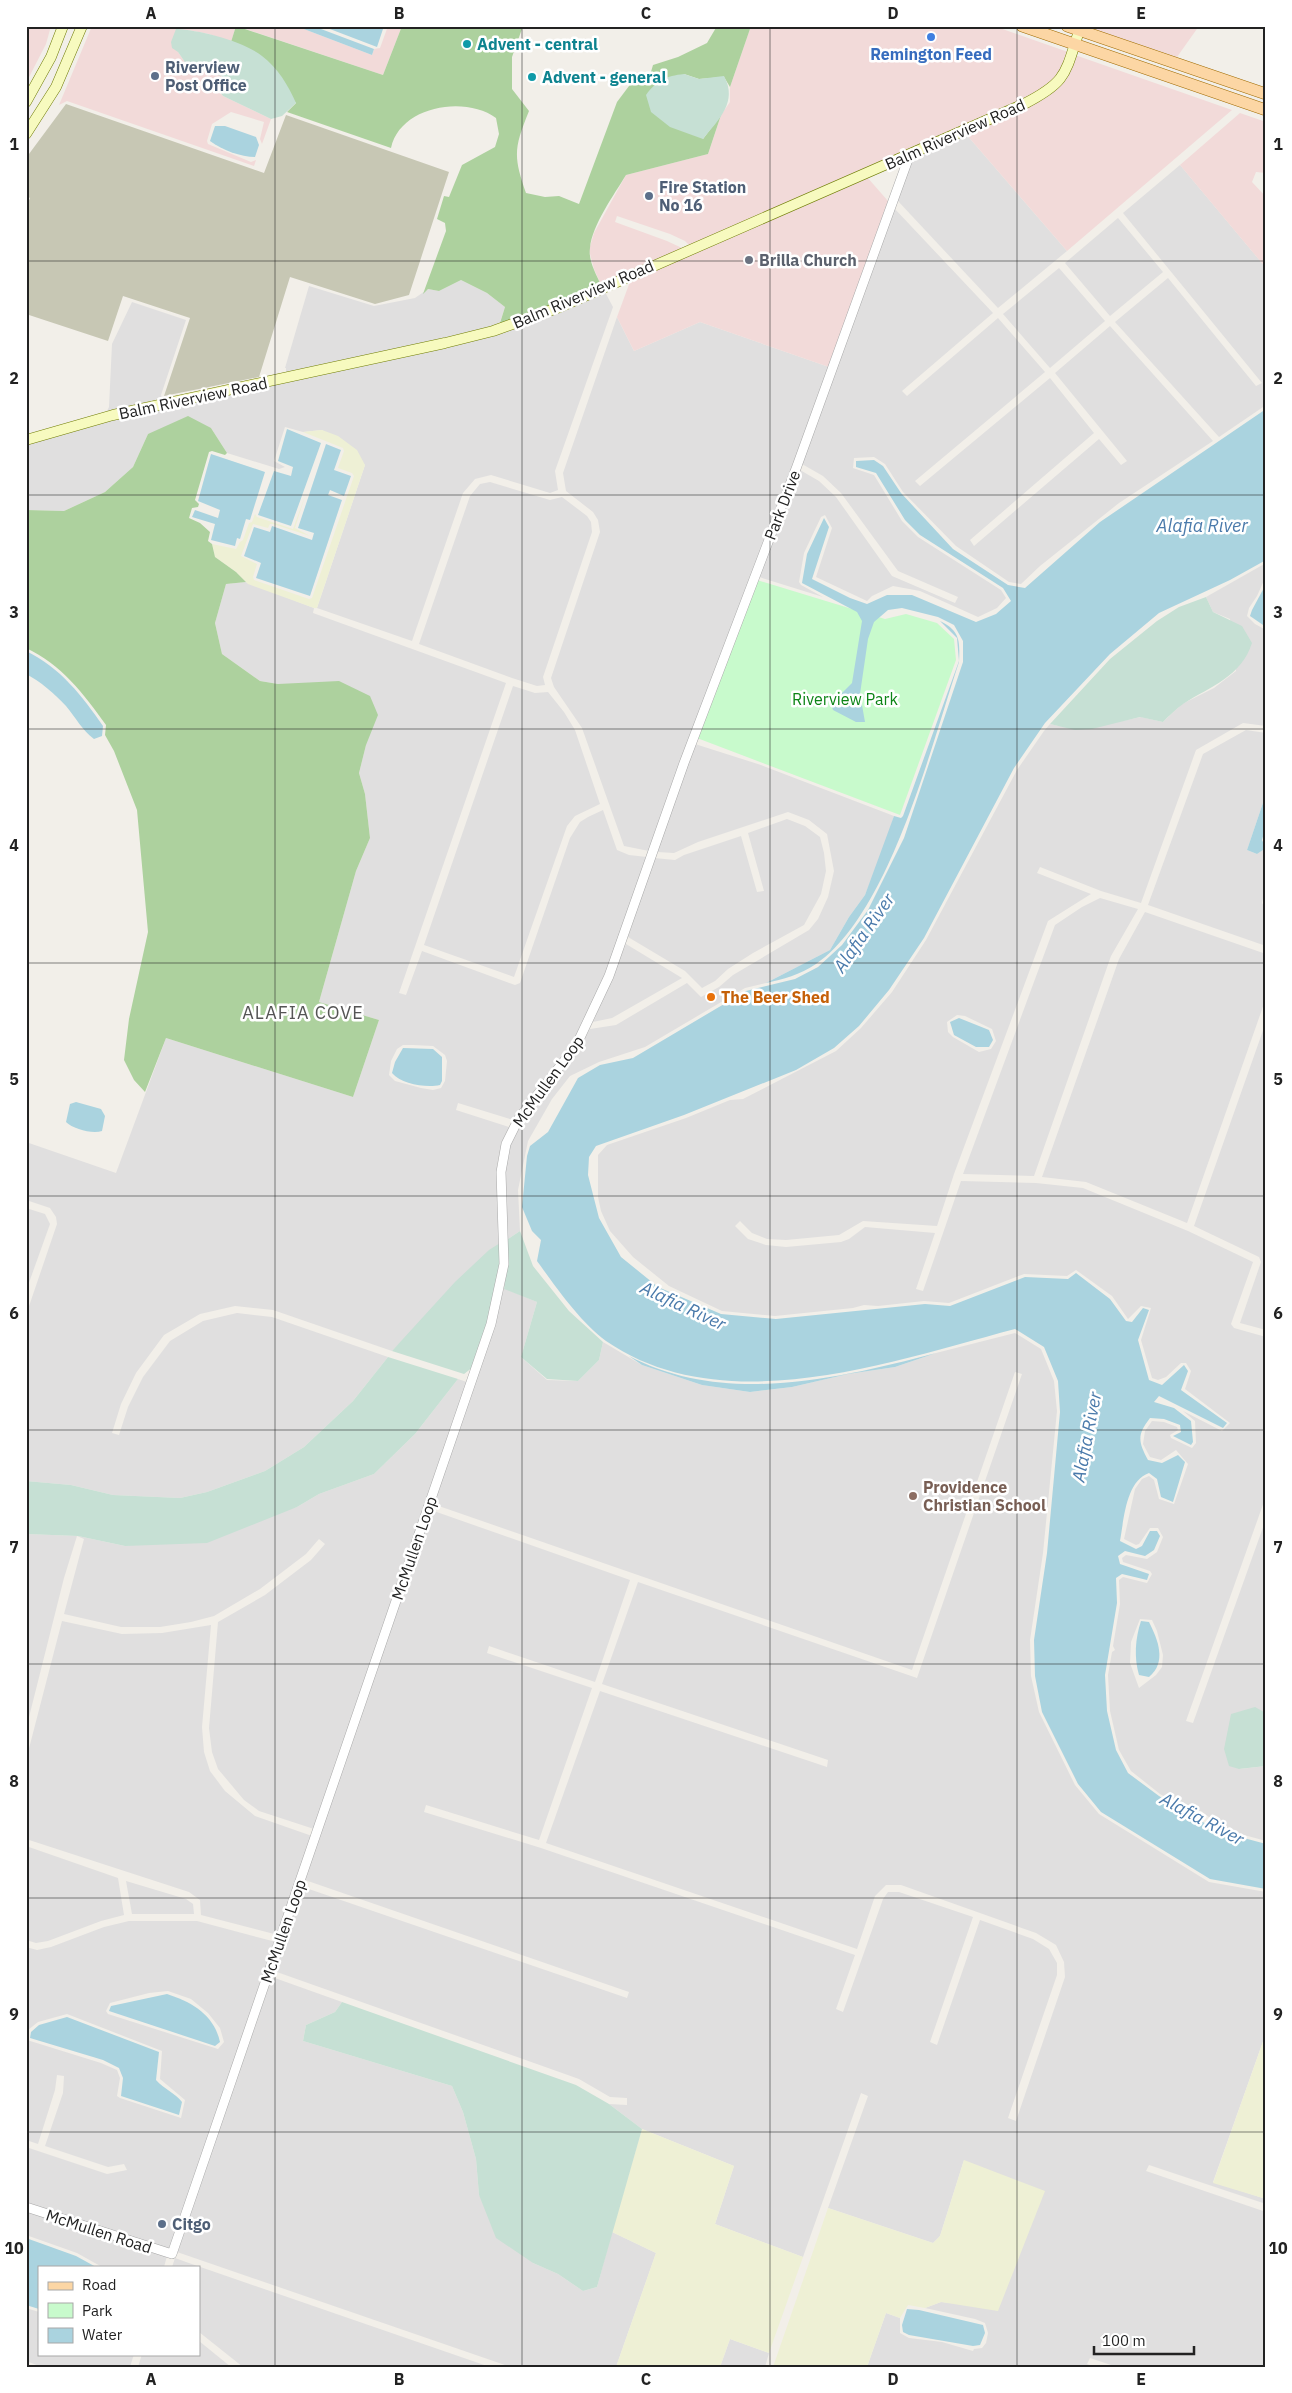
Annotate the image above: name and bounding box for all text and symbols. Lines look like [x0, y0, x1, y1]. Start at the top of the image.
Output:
text: A [146, 3, 157, 23]
text: B [394, 3, 405, 23]
text: C [641, 3, 651, 23]
text: D [887, 3, 899, 23]
text: E [1136, 3, 1146, 23]
marker: Remington Feed [925, 31, 937, 43]
place label: Advent - central [477, 34, 598, 54]
marker: Advent - central [461, 38, 473, 50]
place label: Remington Feed [870, 44, 992, 64]
place label: Riverview Post Office [165, 57, 247, 95]
place label: Advent - general [542, 67, 666, 87]
marker: Riverview Post Office [149, 70, 161, 82]
marker: Advent - general [526, 71, 538, 83]
street label: Balm Riverview Road [882, 94, 1028, 174]
text: 1 [9, 134, 19, 154]
text: 1 [1273, 134, 1283, 154]
place label: Fire Station No 16 [659, 177, 746, 215]
marker: Fire Station No 16 [643, 190, 655, 202]
place label: Brilla Church [759, 250, 857, 270]
marker: Brilla Church [743, 254, 755, 266]
street label: Balm Riverview Road [509, 255, 657, 333]
text: 2 [9, 368, 19, 388]
text: 2 [1273, 368, 1283, 388]
street label: Balm Riverview Road [117, 372, 269, 424]
street label: Park Drive [760, 467, 805, 543]
water label: Alafia River [1155, 514, 1248, 537]
text: 3 [9, 602, 19, 622]
text: 3 [1273, 602, 1283, 622]
park label: Riverview Park [792, 689, 898, 709]
text: 4 [9, 835, 19, 855]
text: 4 [1273, 835, 1283, 855]
water label: Alafia River [827, 888, 900, 978]
place label: The Beer Shed [721, 987, 830, 1007]
marker: The Beer Shed [705, 991, 717, 1003]
district label: ALAFIA COVE [242, 1001, 364, 1024]
street label: McMullen Loop [508, 1031, 588, 1131]
text: 5 [9, 1069, 19, 1089]
text: 5 [1273, 1069, 1283, 1089]
water label: Alafia River [636, 1275, 730, 1335]
text: 6 [9, 1303, 19, 1323]
text: 6 [1273, 1303, 1283, 1323]
water label: Alafia River [1066, 1389, 1107, 1485]
place label: Providence Christian School [923, 1477, 1046, 1515]
marker: Providence Christian School [907, 1490, 919, 1502]
street label: McMullen Loop [387, 1493, 441, 1603]
text: 7 [9, 1537, 19, 1557]
text: 7 [1273, 1537, 1283, 1557]
text: 8 [9, 1771, 19, 1791]
text: 8 [1273, 1771, 1283, 1791]
water label: Alafia River [1156, 1786, 1248, 1850]
street label: McMullen Loop [256, 1876, 310, 1986]
text: 9 [9, 2004, 19, 2024]
text: 9 [1273, 2004, 1283, 2024]
street label: McMullen Road [44, 2204, 154, 2258]
place label: Citgo [172, 2214, 211, 2234]
marker: Citgo [156, 2218, 168, 2230]
text: 10 [4, 2238, 24, 2258]
text: 10 [1268, 2238, 1288, 2258]
legend [38, 2266, 200, 2356]
text: Road [82, 2275, 117, 2294]
text: Park [82, 2301, 112, 2320]
scale bar [1094, 2323, 1194, 2355]
text: Water [82, 2325, 123, 2344]
text: 100 m [1102, 2331, 1146, 2350]
text: A [146, 2369, 157, 2389]
text: B [394, 2369, 405, 2389]
text: C [641, 2369, 651, 2389]
text: D [887, 2369, 899, 2389]
text: E [1136, 2369, 1146, 2389]

